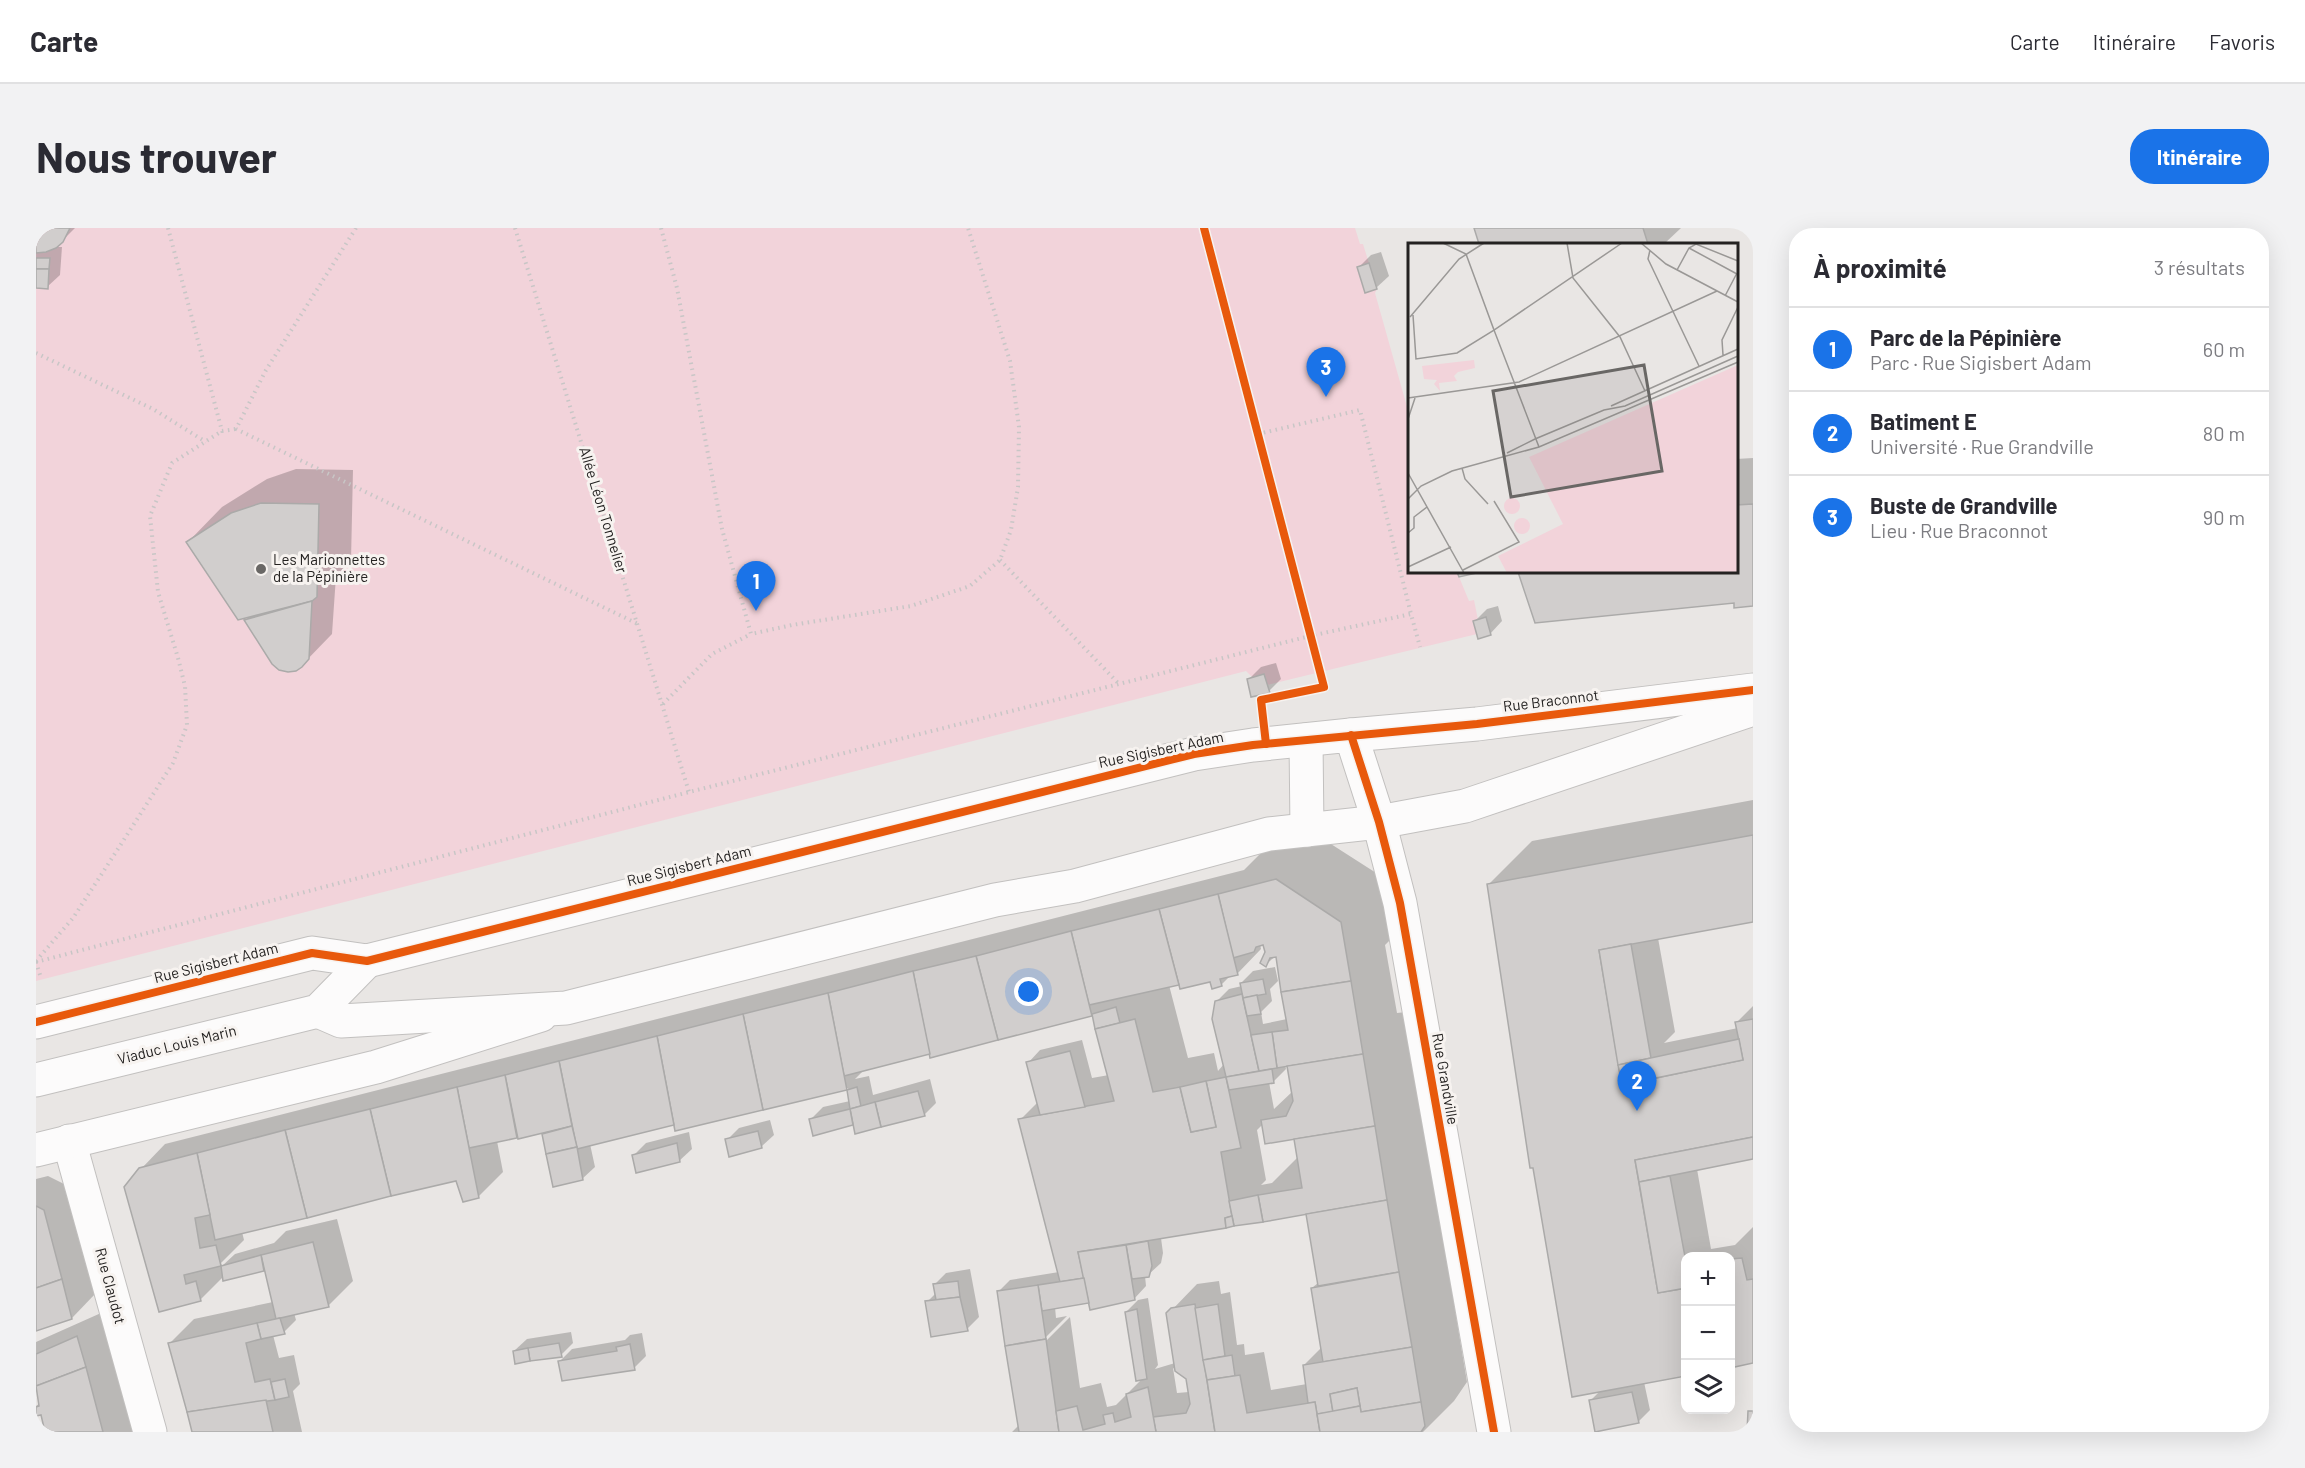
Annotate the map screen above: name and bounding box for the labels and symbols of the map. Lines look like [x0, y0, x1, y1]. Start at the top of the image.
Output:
inset map [1408, 243, 1738, 573]
pin: 3 [1306, 348, 1346, 397]
street label: Allée Léon Tonnelier [576, 444, 632, 576]
place label: Les Marionnettes de la Pépinière [273, 550, 385, 585]
marker: Les Marionnettes de la Pépinière [254, 562, 268, 576]
pin: 1 [736, 562, 776, 611]
street label: Rue Braconnot [1502, 685, 1600, 715]
street label: Rue Sigisbert Adam [1097, 727, 1225, 771]
street label: Rue Sigisbert Adam [625, 841, 753, 889]
street label: Rue Sigisbert Adam [152, 938, 280, 986]
your location [1014, 977, 1043, 1006]
street label: Viaduc Louis Marin [115, 1021, 238, 1068]
street label: Rue Grandville [1429, 1032, 1463, 1126]
pin: 2 [1618, 1062, 1656, 1111]
street label: Rue Claudot [92, 1246, 130, 1326]

